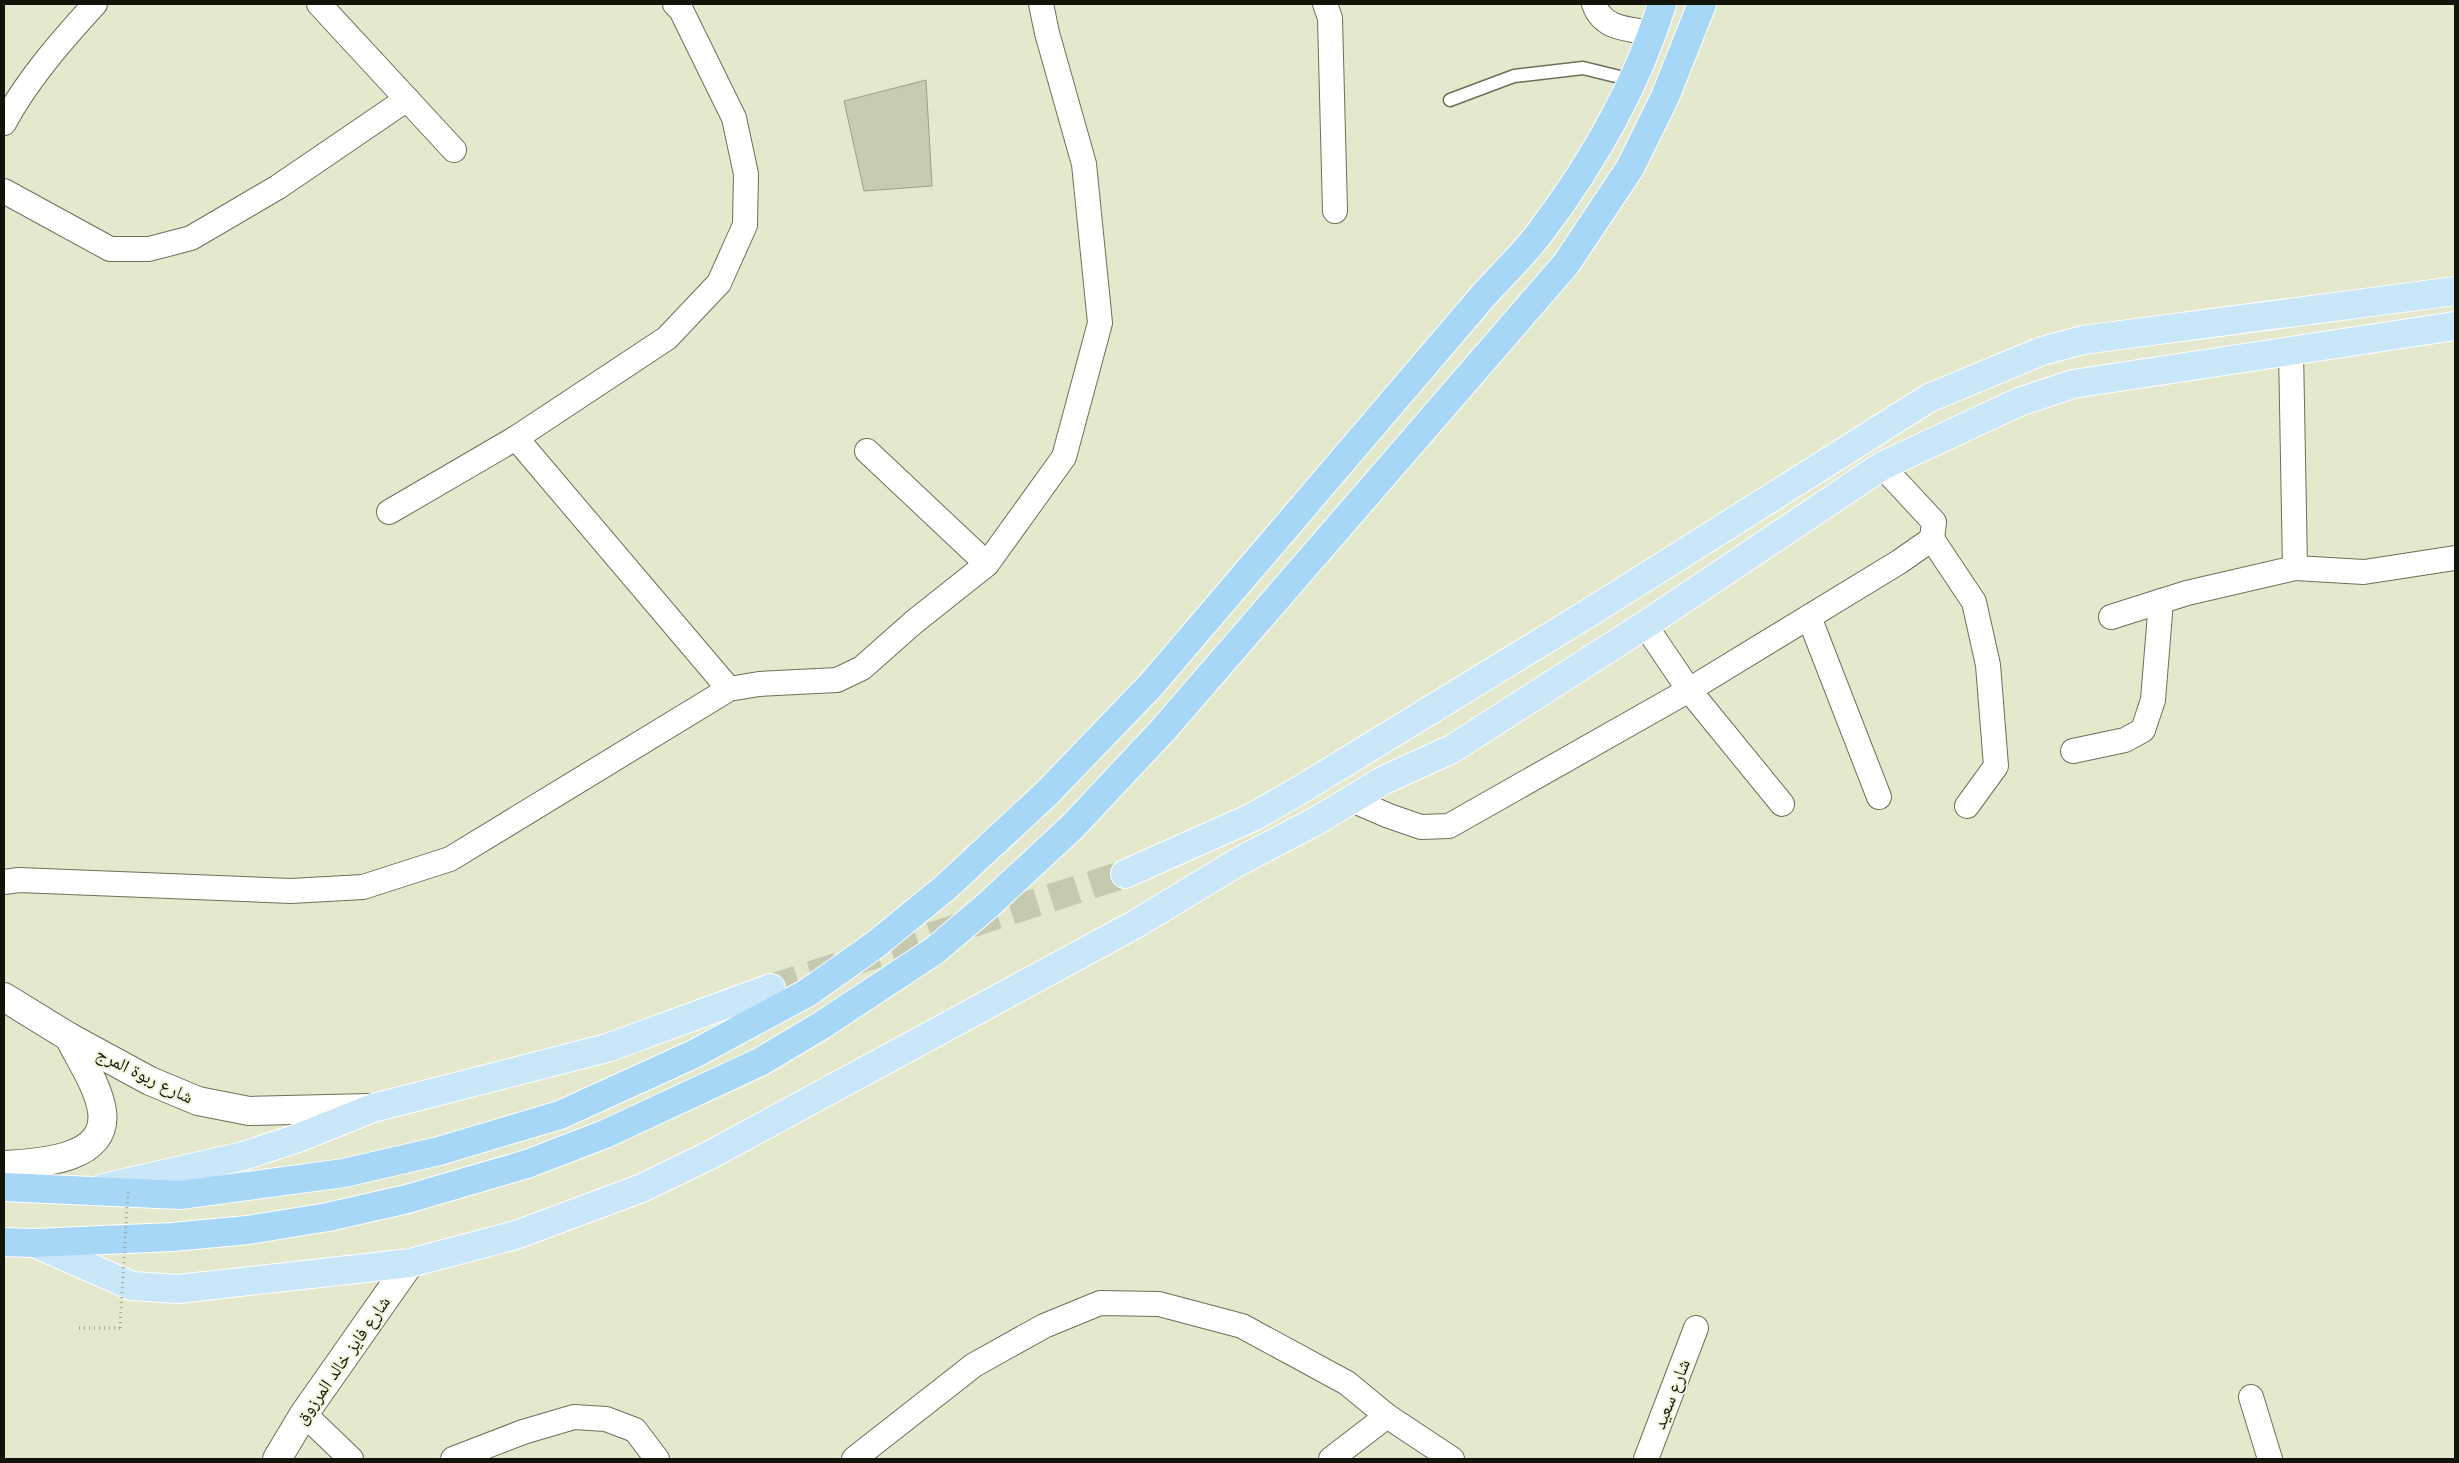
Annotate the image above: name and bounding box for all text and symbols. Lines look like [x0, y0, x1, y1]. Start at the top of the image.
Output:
street label: شارع ربوة المرج [92, 1042, 197, 1109]
street label: شارع فايز خالد المرزوق [290, 1292, 395, 1429]
street label: شارع سعيد [1648, 1356, 1695, 1432]

